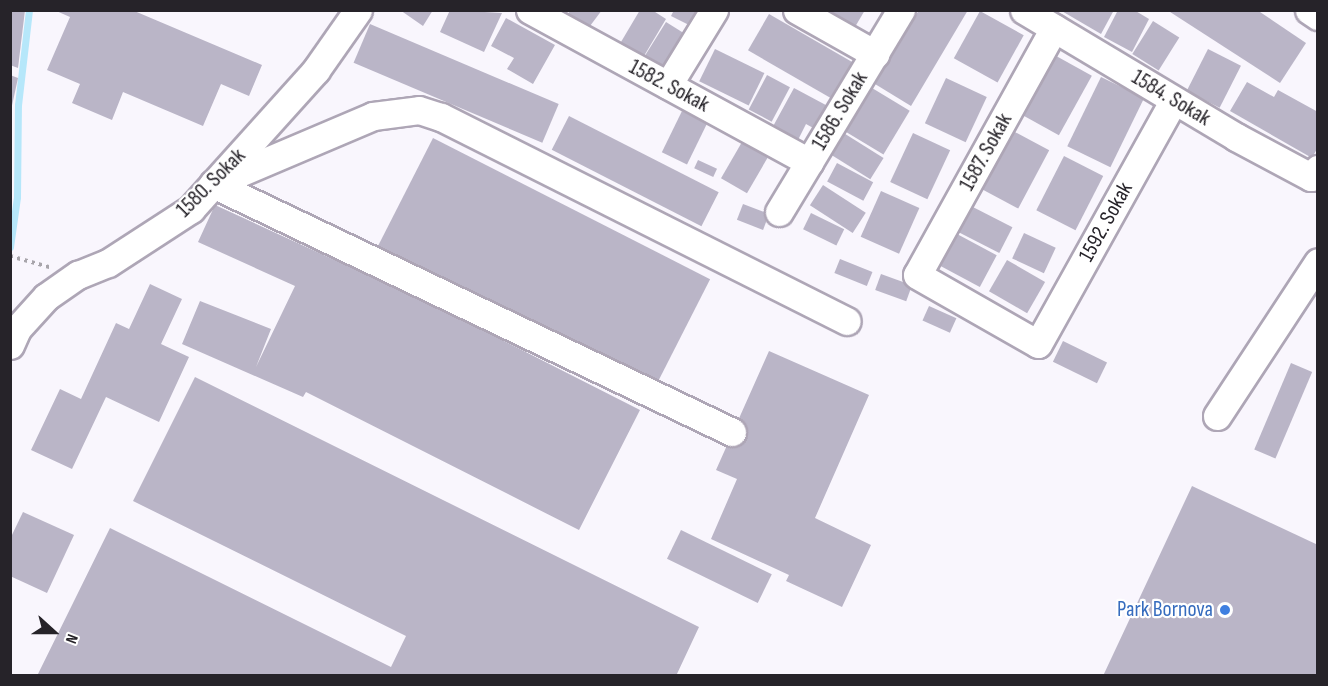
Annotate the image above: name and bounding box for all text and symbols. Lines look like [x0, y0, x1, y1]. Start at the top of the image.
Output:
street label: 1582. Sokak [624, 54, 714, 118]
street label: 1584. Sokak [1127, 64, 1215, 132]
street label: 1586. Sokak [806, 67, 874, 155]
street label: 1587. Sokak [954, 109, 1018, 195]
street label: 1580. Sokak [171, 143, 251, 223]
street label: 1592. Sokak [1073, 178, 1139, 266]
place label: Park Bornova [1117, 597, 1213, 623]
north arrow [24, 602, 84, 662]
marker: Park Bornova [1218, 603, 1232, 617]
text: N [61, 631, 82, 646]

